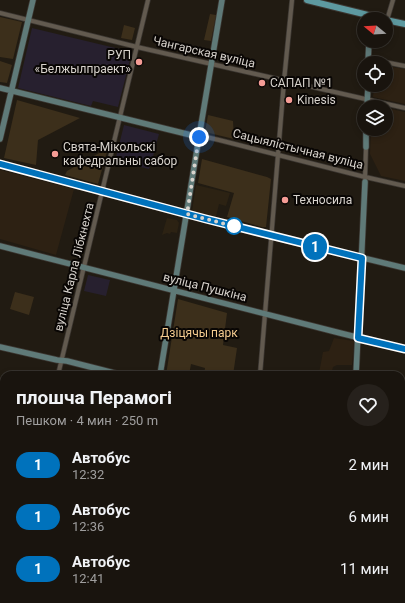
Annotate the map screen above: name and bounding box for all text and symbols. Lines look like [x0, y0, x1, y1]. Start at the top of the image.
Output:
north arrow [357, 12, 393, 48]
map controls [357, 12, 393, 136]
street label: Чангарская вуліца [151, 33, 257, 71]
place label: РУП «Белжылпраект» [35, 48, 131, 76]
button: locate [357, 56, 393, 92]
marker: РУП «Белжылпраект» [134, 57, 144, 67]
place label: САПАП №1 [270, 76, 333, 90]
marker: САПАП №1 [257, 78, 267, 88]
place label: Kinesis [297, 93, 336, 107]
marker: Kinesis [284, 95, 294, 105]
button: layers [357, 100, 393, 136]
street label: Сацыялістычная вуліца [231, 126, 365, 172]
your location [189, 127, 209, 147]
place label: Свята-Мікольскі кафедральны сабор [63, 140, 178, 168]
marker: Свята-Мікольскі кафедральны сабор [50, 149, 60, 159]
place label: Техносила [293, 193, 352, 207]
marker: Техносила [280, 195, 290, 205]
street label: вуліца Карла Лібкнехта [51, 201, 97, 333]
unlabelled marker [225, 217, 243, 235]
line badge: 1 [302, 234, 328, 260]
text: 1 [311, 239, 319, 255]
street label: вуліца Пушкіна [162, 270, 248, 304]
park label: Дзіцячы парк [160, 326, 238, 340]
button: heart [347, 384, 389, 426]
text: плошча Перамогі [16, 386, 172, 409]
text: Пешком · 4 мин · 250 m [16, 413, 158, 428]
text: Автобус [72, 449, 130, 467]
text: 2 мин [348, 456, 389, 474]
text: 1 [34, 457, 42, 473]
text: 12:32 [72, 467, 104, 482]
text: Автобус [72, 501, 130, 519]
text: 6 мин [348, 508, 389, 526]
text: 1 [34, 509, 42, 525]
text: 12:36 [72, 519, 104, 534]
text: Автобус [72, 553, 130, 571]
text: 11 мин [340, 560, 389, 578]
text: 1 [34, 561, 42, 577]
text: 12:41 [72, 571, 104, 586]

